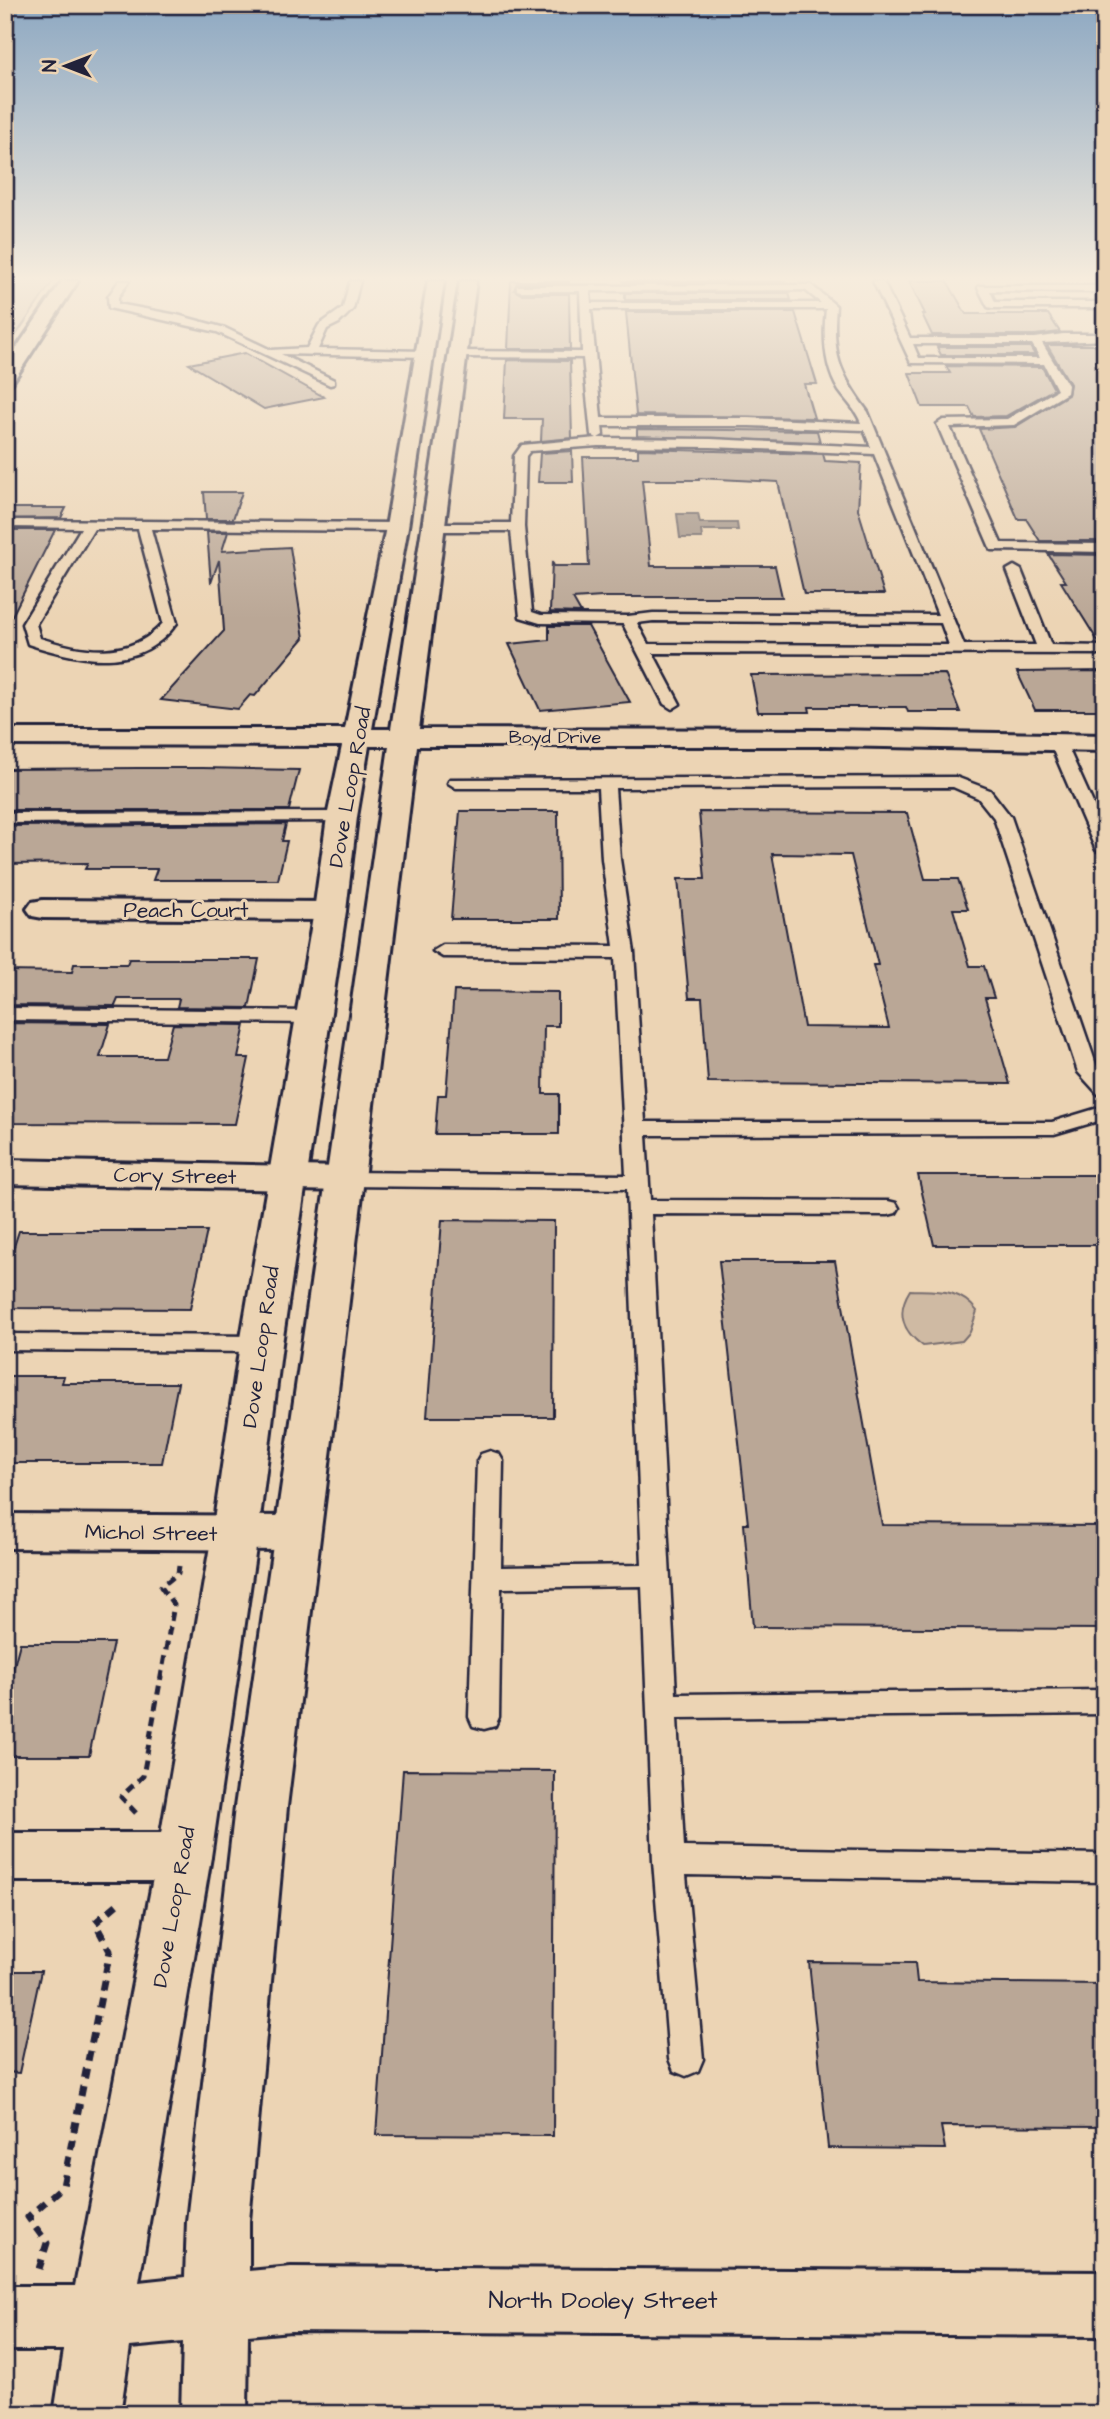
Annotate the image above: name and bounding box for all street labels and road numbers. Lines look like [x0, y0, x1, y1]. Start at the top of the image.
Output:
street label: Dove Loop Road [322, 704, 379, 870]
street label: Boyd Drive [509, 725, 602, 751]
street label: Peach Court [124, 896, 249, 925]
street label: Cory Street [113, 1160, 237, 1194]
street label: Dove Loop Road [235, 1264, 288, 1430]
street label: Michol Street [84, 1517, 218, 1549]
street label: Dove Loop Road [146, 1824, 203, 1990]
street label: North Dooley Street [488, 2284, 718, 2319]

